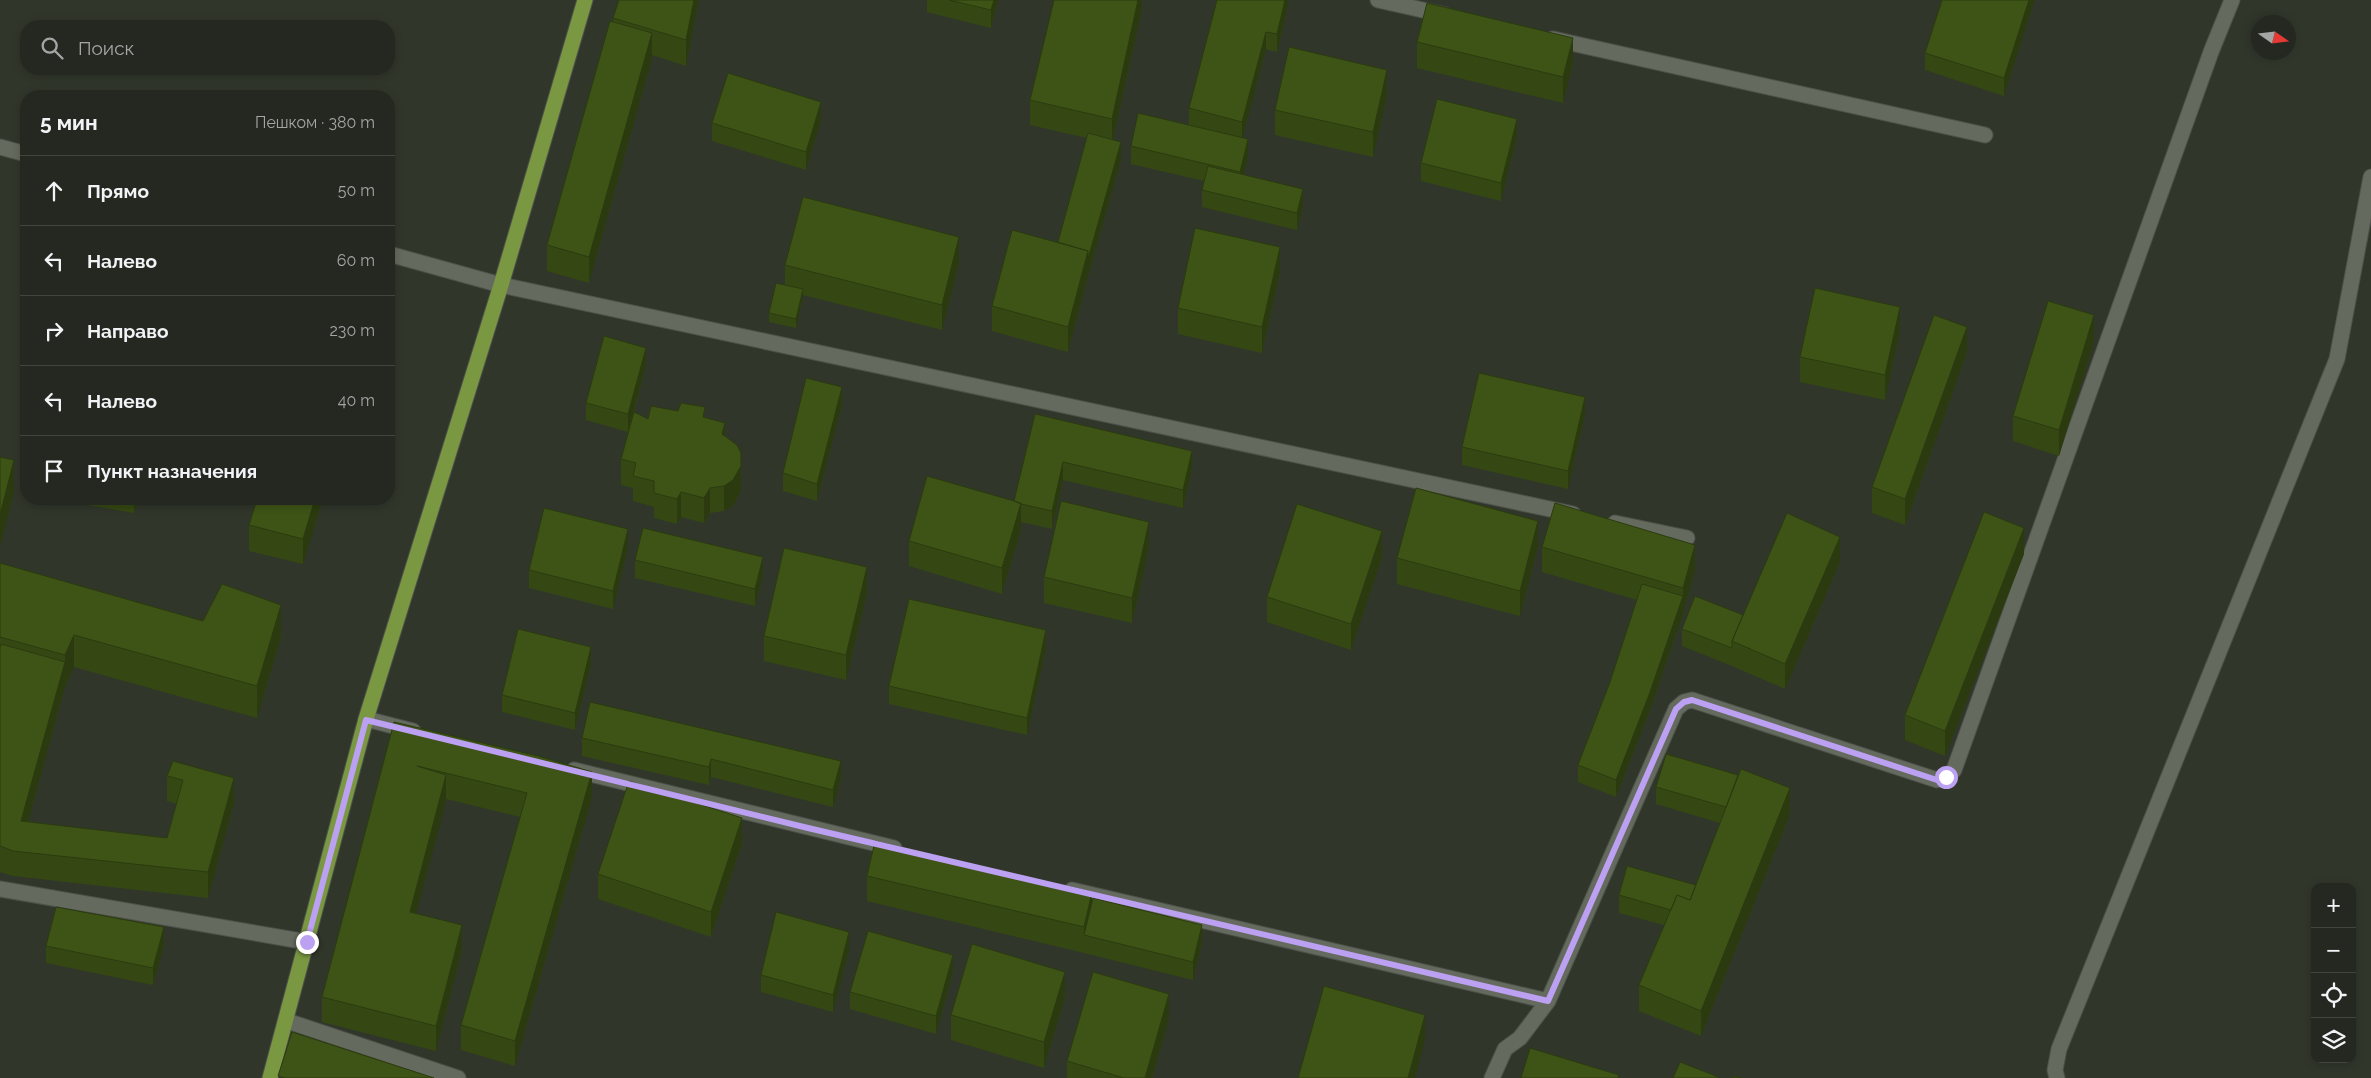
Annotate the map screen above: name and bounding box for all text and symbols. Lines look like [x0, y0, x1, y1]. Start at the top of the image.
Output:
north arrow [2251, 15, 2296, 60]
search box [20, 20, 395, 75]
icon: search [38, 34, 66, 62]
text: Поиск [78, 37, 134, 59]
text: 5 мин [40, 110, 98, 135]
text: Пешком · 380 m [255, 113, 375, 132]
icon: ahead [40, 177, 68, 205]
text: Прямо [87, 180, 149, 202]
text: 50 m [338, 181, 375, 200]
icon: left [40, 247, 68, 275]
text: Налево [87, 250, 157, 272]
text: 60 m [337, 251, 375, 270]
icon: right [40, 317, 68, 345]
text: Направо [87, 320, 168, 342]
text: 230 m [330, 321, 375, 340]
icon: left [40, 387, 68, 415]
text: Налево [87, 390, 157, 412]
text: 40 m [338, 391, 375, 410]
icon: arrive [40, 457, 68, 485]
text: Пункт назначения [87, 460, 257, 482]
route start [1935, 766, 1958, 789]
map controls [2311, 883, 2356, 1063]
button: + [2311, 883, 2356, 928]
button: − [2311, 928, 2356, 973]
route end [296, 931, 319, 954]
button: locate [2311, 973, 2356, 1018]
button: layers [2311, 1018, 2356, 1063]

